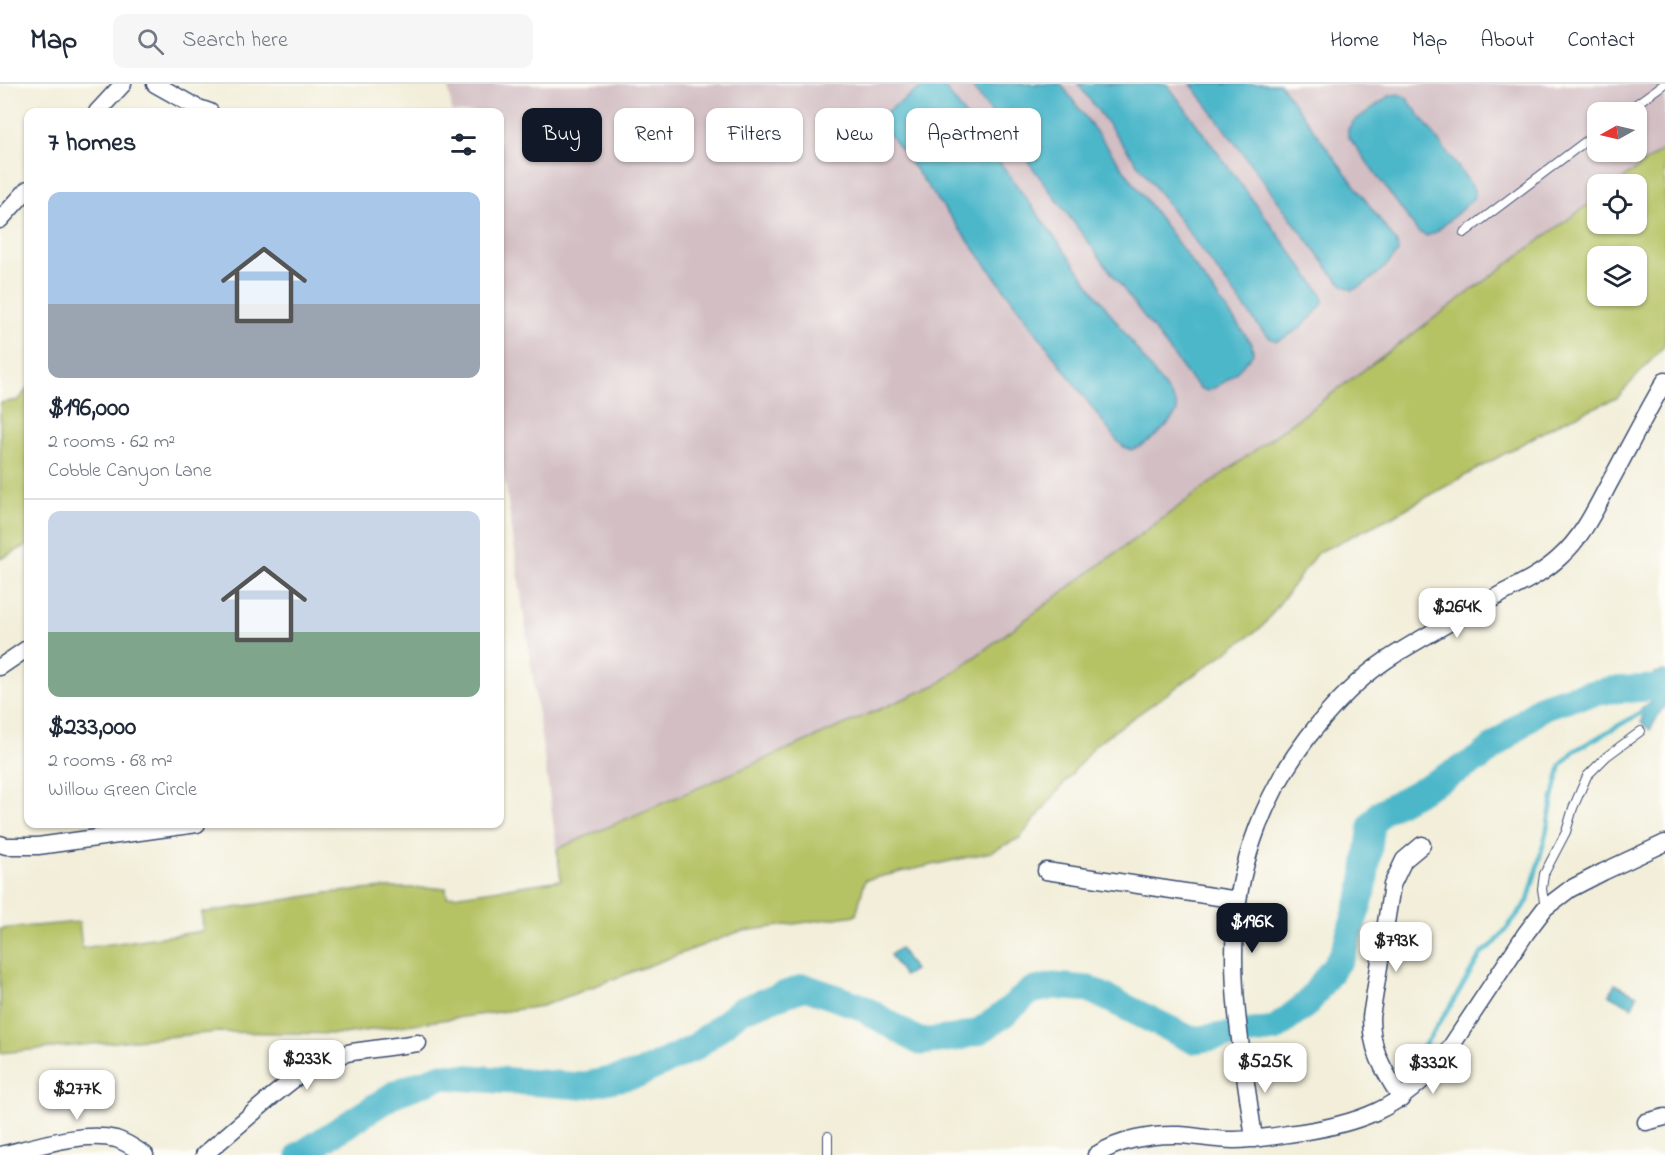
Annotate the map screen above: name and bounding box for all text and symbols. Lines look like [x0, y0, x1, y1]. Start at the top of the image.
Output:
search box [113, 14, 533, 68]
text: Map [30, 21, 77, 62]
icon: search [134, 25, 167, 58]
text: Search here [182, 25, 288, 57]
text: Home [1330, 26, 1379, 56]
text: Map [1412, 26, 1447, 56]
text: About [1480, 26, 1534, 56]
text: Contact [1567, 26, 1635, 56]
north arrow [1587, 102, 1647, 162]
map controls [1587, 102, 1647, 306]
chip: Buy [522, 108, 602, 162]
chip: Rent [614, 108, 694, 162]
chip: Filters [706, 108, 803, 162]
chip: New [815, 108, 894, 162]
chip: Apartment [906, 108, 1041, 162]
text: 7 homes [48, 125, 136, 163]
icon: filters [447, 128, 480, 161]
button: locate [1587, 174, 1647, 234]
icon: home [210, 231, 318, 339]
button: layers [1587, 246, 1647, 306]
text: $196,000 [48, 390, 129, 428]
text: 2 rooms · 62 m² [48, 428, 175, 457]
text: Cobble Canyon Lane [48, 457, 212, 486]
icon: home [210, 550, 318, 658]
pin: $264K [1415, 588, 1499, 639]
text: $264K [1433, 593, 1481, 622]
text: $233,000 [48, 709, 136, 747]
text: 2 rooms · 68 m² [48, 747, 173, 776]
text: Willow Green Circle [48, 776, 197, 805]
pin: $196K [1210, 903, 1294, 954]
text: $196K [1231, 908, 1273, 937]
pin: $793K [1354, 922, 1438, 973]
text: $793K [1374, 927, 1418, 956]
pin: $233K [265, 1040, 349, 1091]
pin: $525K [1223, 1043, 1307, 1094]
pin: $332K [1391, 1044, 1475, 1095]
text: $233K [283, 1045, 331, 1074]
text: $525K [1238, 1048, 1292, 1077]
text: $332K [1409, 1049, 1457, 1078]
pin: $277K [35, 1070, 119, 1121]
text: $277K [53, 1075, 101, 1104]

